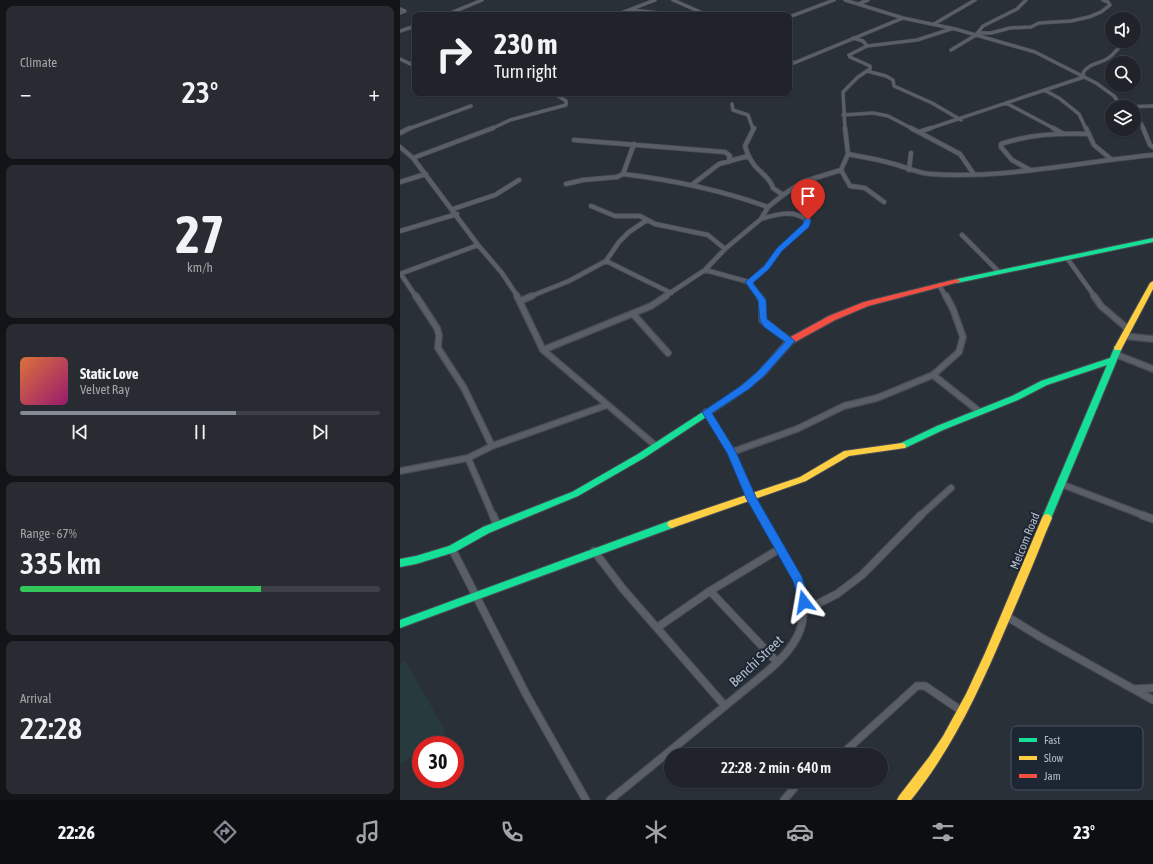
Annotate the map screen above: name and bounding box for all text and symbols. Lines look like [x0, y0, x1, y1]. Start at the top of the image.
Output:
map controls [1105, 12, 1141, 136]
button: sound [1105, 12, 1141, 48]
icon: right [428, 28, 480, 80]
text: 230 m [494, 28, 557, 60]
text: Climate [20, 55, 57, 70]
button: search [1105, 56, 1141, 92]
text: Turn right [494, 61, 557, 82]
text: 23° [182, 75, 218, 109]
text: − [20, 80, 31, 106]
text: + [369, 80, 380, 106]
button: layers [1105, 100, 1141, 136]
pin [791, 179, 825, 220]
icon: arrive [797, 185, 819, 207]
text: 27 [176, 204, 224, 264]
text: km/h [187, 260, 213, 275]
text: Static Love [80, 365, 139, 382]
text: Velvet Ray [80, 382, 130, 397]
icon: previous [69, 421, 91, 443]
icon: pause [189, 421, 211, 443]
icon: next [309, 421, 331, 443]
street label: Melcom Road [1007, 511, 1043, 571]
text: Range · 67% [20, 526, 77, 541]
text: 335 km [20, 546, 101, 580]
position arrow [783, 581, 825, 623]
street label: Benchi Street [726, 632, 786, 690]
text: Arrival [20, 691, 52, 706]
text: 22:28 [20, 711, 82, 745]
legend [1011, 726, 1143, 790]
text: Fast [1044, 734, 1060, 746]
speed limit sign: 30 [412, 736, 464, 788]
text: Slow [1044, 752, 1063, 764]
text: 22:28 · 2 min · 640 m [721, 759, 831, 776]
text: Jam [1044, 770, 1061, 782]
icon: directions [211, 818, 239, 846]
icon: music [354, 818, 382, 846]
icon: phone [498, 818, 526, 846]
icon: climate [642, 818, 670, 846]
icon: car [786, 818, 814, 846]
icon: filters [929, 818, 957, 846]
text: 22:26 [58, 822, 95, 843]
text: 23° [1073, 822, 1095, 843]

